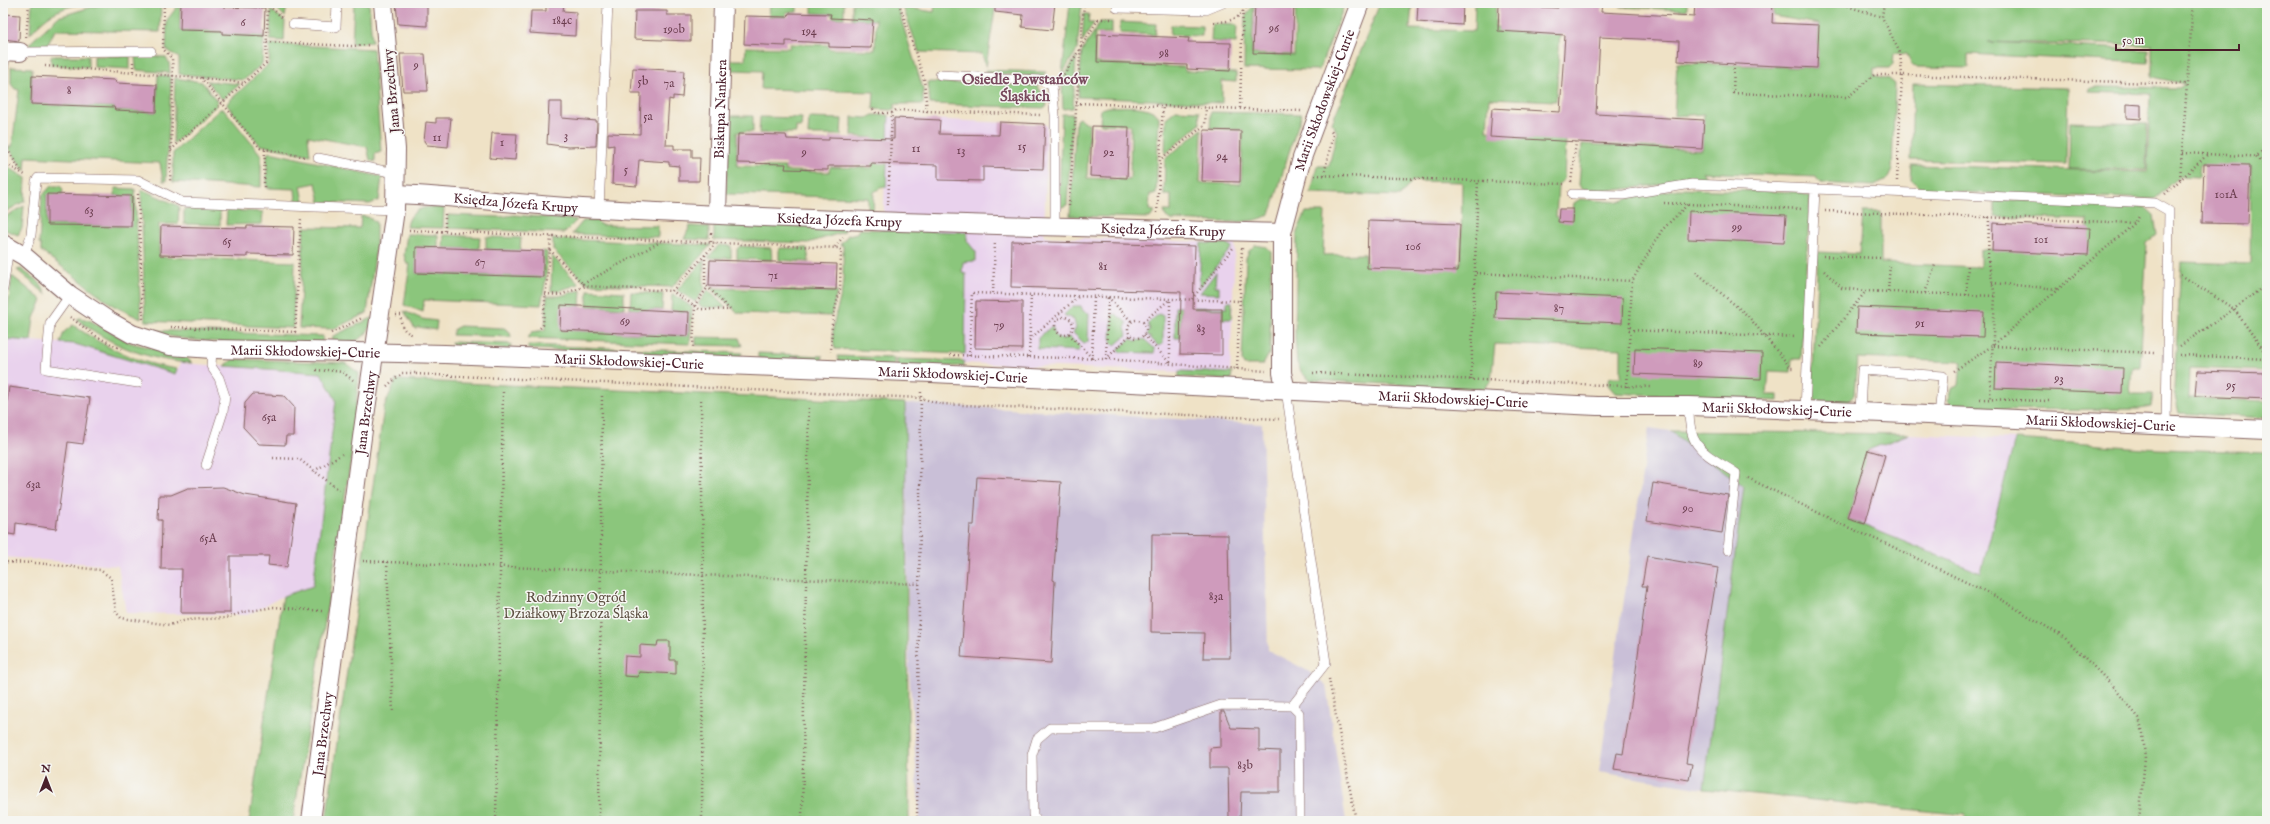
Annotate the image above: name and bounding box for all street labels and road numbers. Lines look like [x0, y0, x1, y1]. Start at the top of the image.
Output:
street label: Marii Skłodowskiej-Curie [1291, 26, 1360, 173]
street label: Jana Brzechwy [379, 48, 405, 136]
street label: Biskupa Nankera [711, 58, 731, 159]
street label: Księdza Józefa Krupy [452, 190, 579, 218]
street label: Księdza Józefa Krupy [776, 209, 902, 232]
street label: Księdza Józefa Krupy [1100, 220, 1226, 241]
street label: Marii Skłodowskiej-Curie [230, 341, 381, 363]
street label: Marii Skłodowskiej-Curie [554, 350, 705, 374]
street label: Marii Skłodowskiej-Curie [878, 363, 1029, 388]
street label: Jana Brzechwy [352, 369, 382, 458]
street label: Marii Skłodowskiej-Curie [1378, 387, 1529, 413]
street label: Marii Skłodowskiej-Curie [1702, 398, 1853, 422]
street label: Marii Skłodowskiej-Curie [2025, 411, 2176, 436]
street label: Jana Brzechwy [309, 691, 338, 779]

